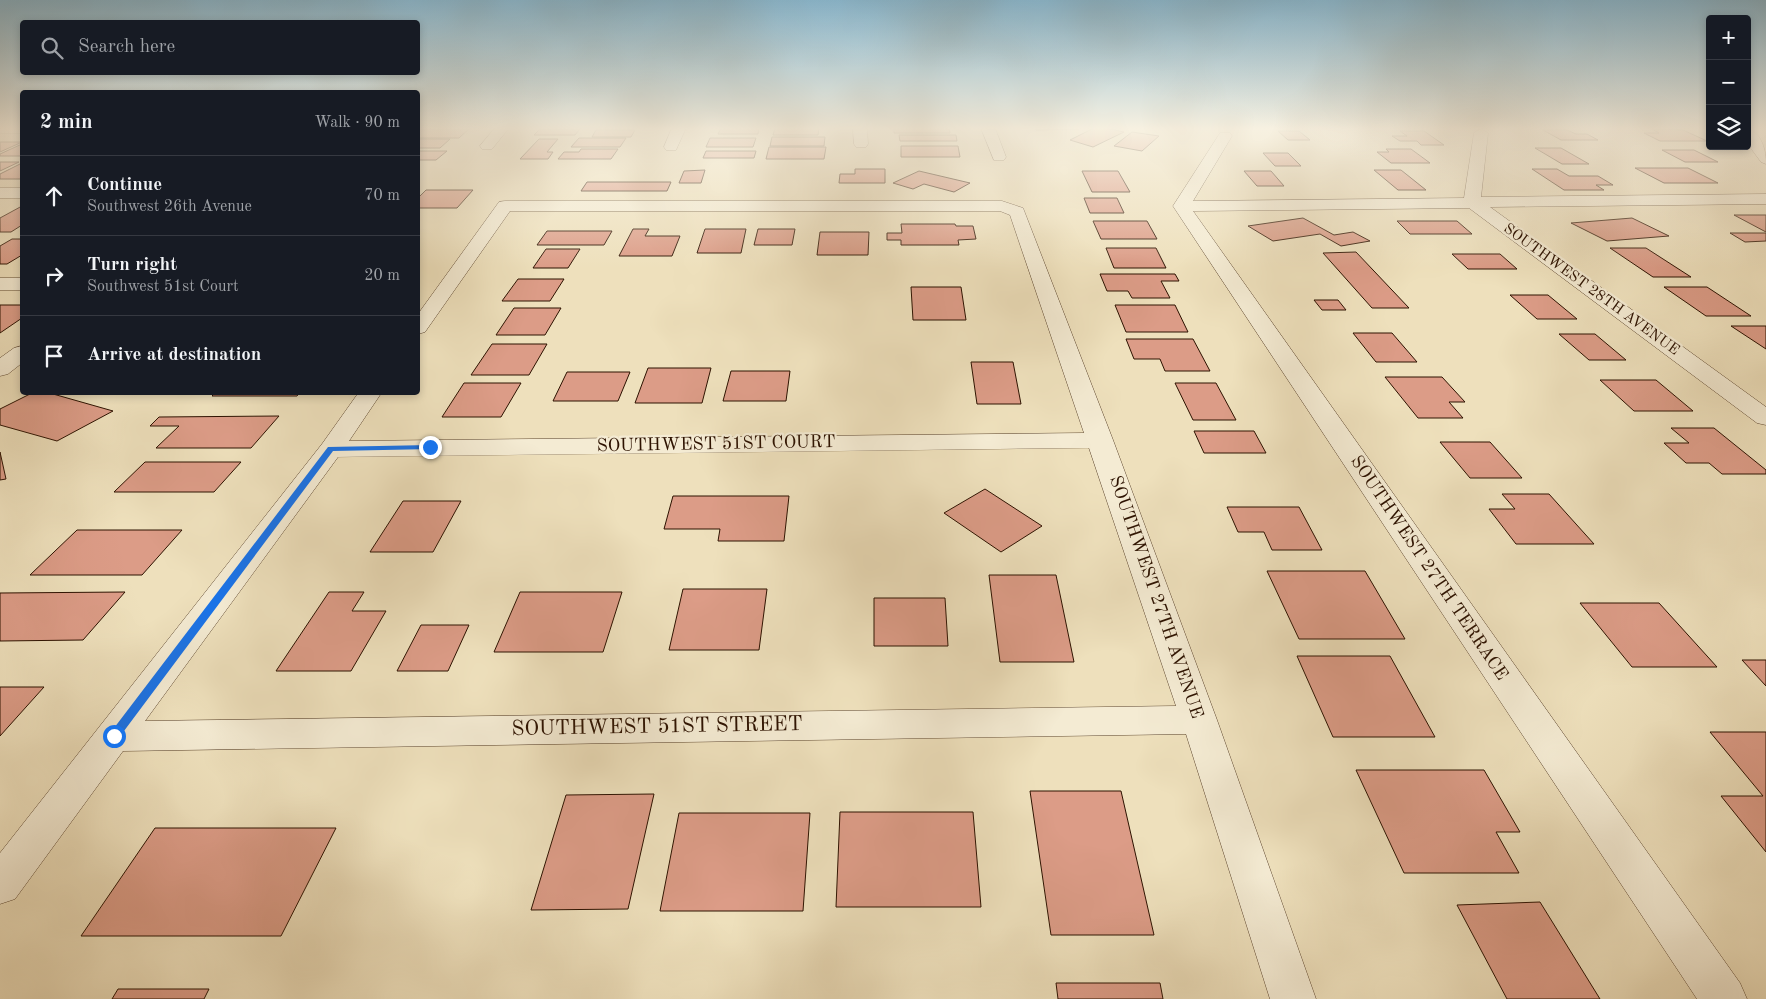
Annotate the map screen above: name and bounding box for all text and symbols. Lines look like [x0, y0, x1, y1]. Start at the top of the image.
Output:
map controls [1706, 15, 1751, 150]
button: + [1706, 15, 1751, 60]
search box [20, 20, 420, 75]
icon: search [38, 34, 66, 62]
text: Search here [78, 38, 175, 57]
button: − [1706, 60, 1751, 105]
button: layers [1706, 105, 1751, 150]
text: 2 min [40, 112, 93, 133]
text: Walk · 90 m [314, 115, 400, 131]
text: Continue [87, 176, 162, 195]
icon: ahead [40, 182, 68, 210]
text: 70 m [364, 188, 400, 204]
text: Southwest 26th Avenue [87, 199, 252, 215]
street label: SOUTHWEST 28TH AVENUE [1500, 221, 1682, 359]
text: Turn right [87, 256, 177, 275]
icon: right [40, 262, 68, 290]
text: 20 m [364, 268, 400, 284]
text: Southwest 51st Court [87, 279, 239, 295]
icon: arrive [40, 342, 68, 370]
text: Arrive at destination [87, 346, 261, 365]
street label: SOUTHWEST 51ST COURT [596, 433, 836, 455]
route end [419, 436, 442, 459]
street label: SOUTHWEST 27TH TERRACE [1347, 453, 1511, 683]
street label: SOUTHWEST 27TH AVENUE [1106, 473, 1206, 721]
street label: SOUTHWEST 51ST STREET [511, 714, 803, 740]
route start [103, 725, 126, 748]

